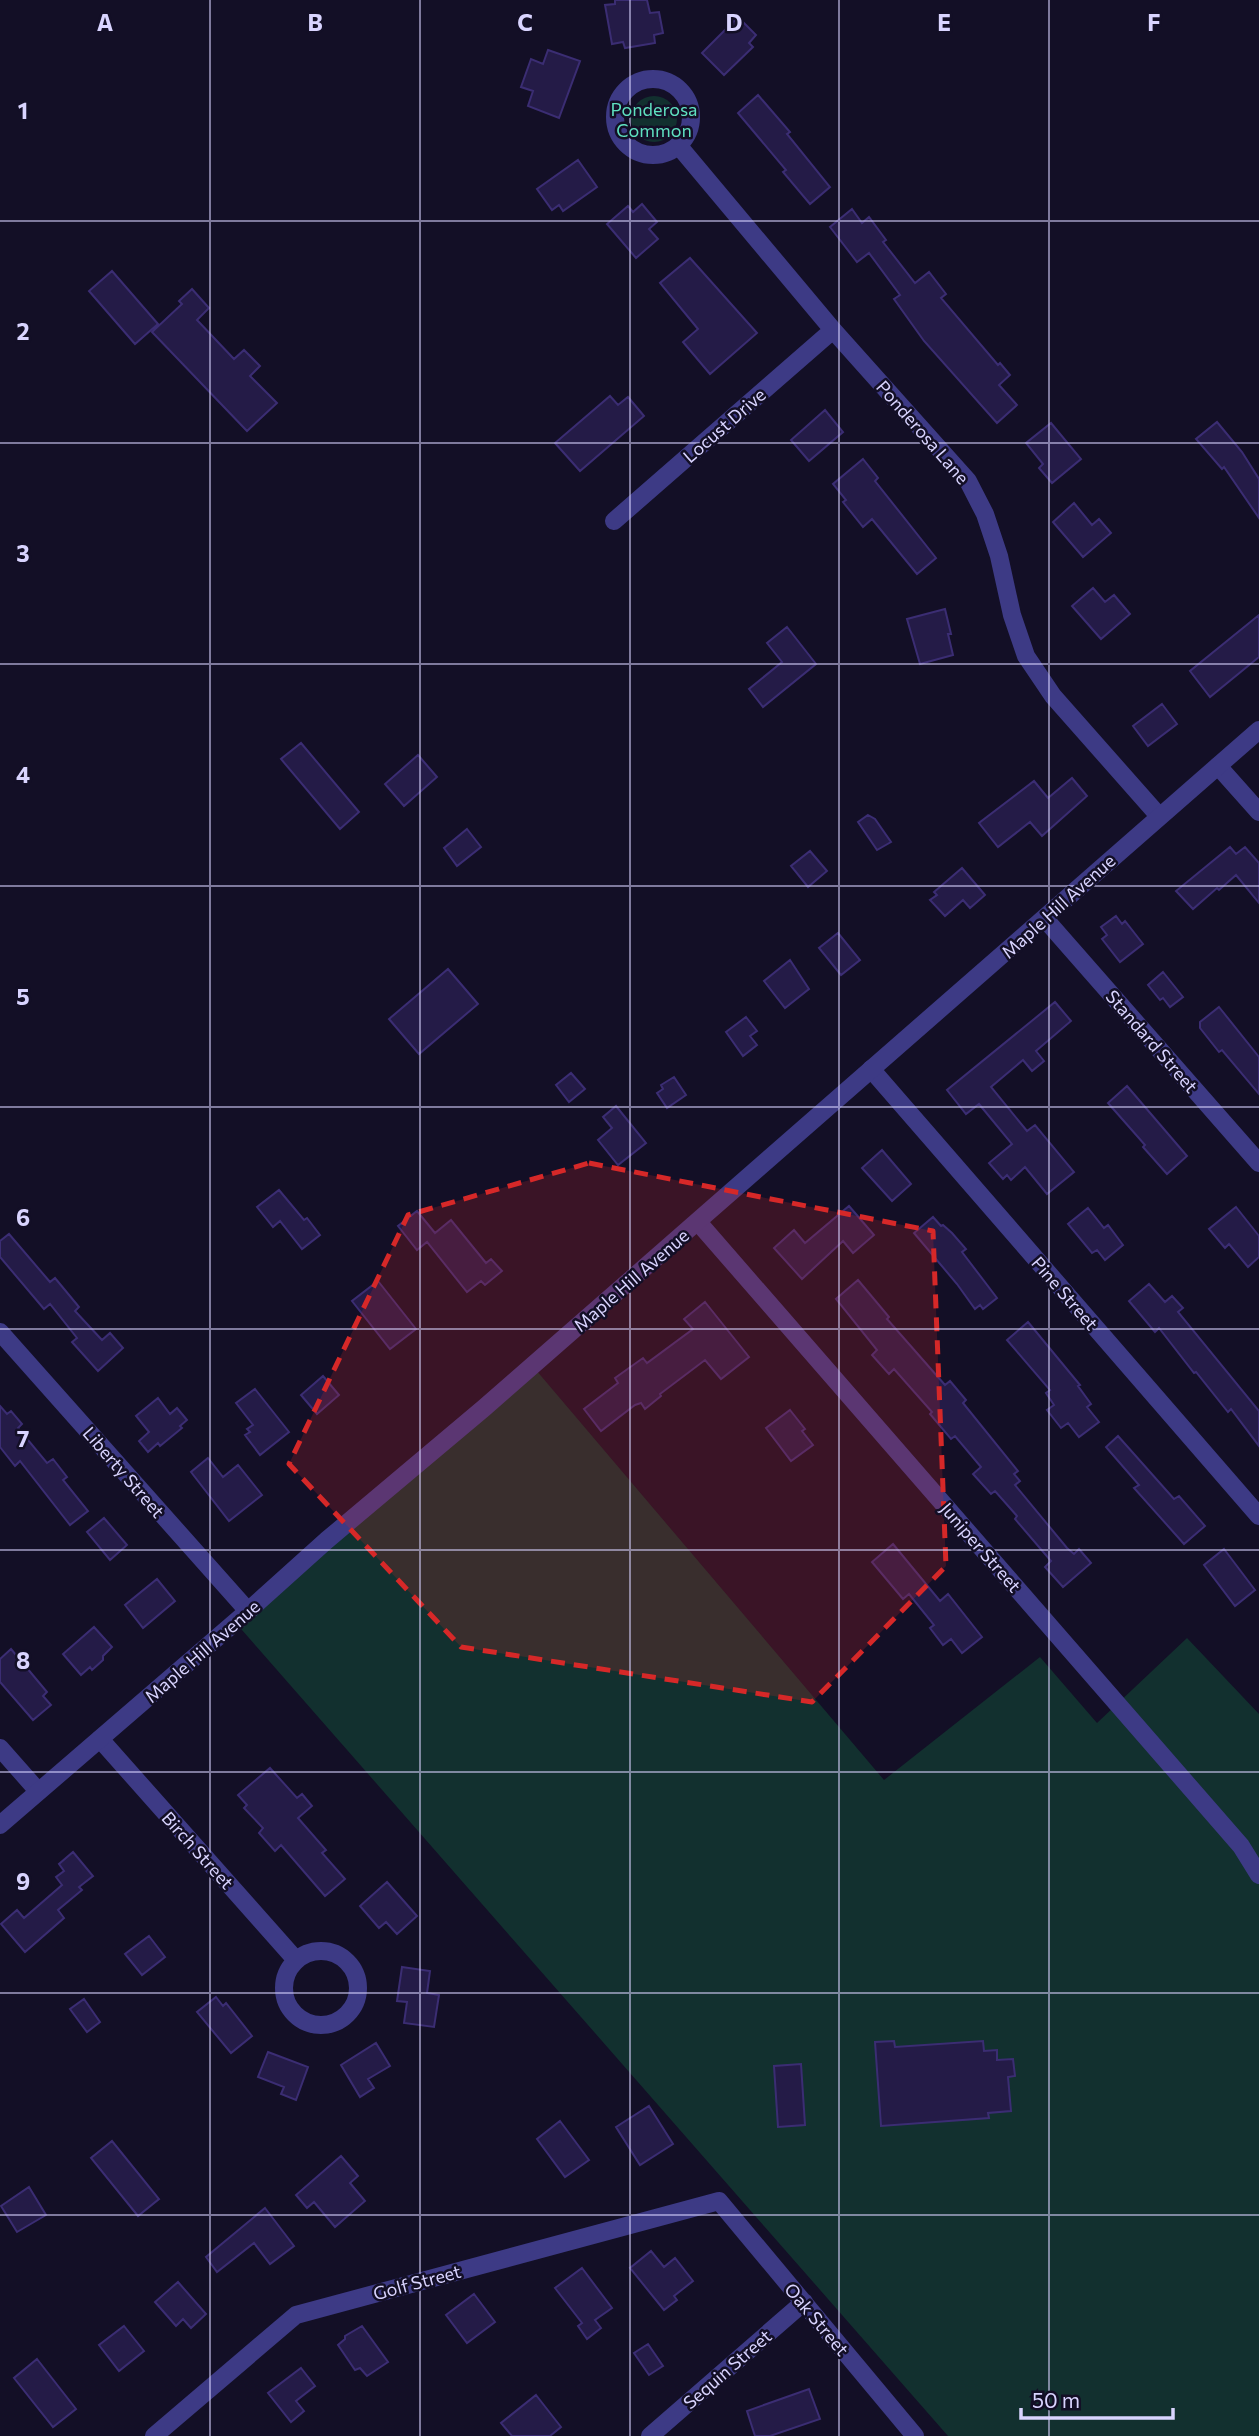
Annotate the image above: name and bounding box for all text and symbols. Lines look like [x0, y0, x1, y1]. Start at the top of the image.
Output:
text: A [97, 8, 114, 36]
text: B [307, 8, 323, 36]
text: C [517, 8, 533, 36]
text: D [726, 8, 743, 36]
text: E [937, 8, 951, 36]
text: F [1147, 8, 1161, 36]
text: 1 [18, 96, 28, 124]
park label: Ponderosa Common [610, 98, 698, 141]
text: 2 [16, 317, 30, 345]
street label: Ponderosa Lane [872, 376, 974, 488]
street label: Locust Drive [678, 383, 770, 467]
text: 3 [16, 539, 30, 567]
text: 4 [16, 760, 30, 788]
street label: Maple Hill Avenue [997, 849, 1119, 963]
text: 5 [16, 982, 30, 1010]
street label: Standard Street [1101, 985, 1203, 1097]
text: 6 [16, 1203, 30, 1231]
street label: Maple Hill Avenue [569, 1224, 693, 1336]
street label: Pine Street [1027, 1252, 1103, 1334]
street label: Liberty Street [79, 1422, 169, 1522]
text: 7 [17, 1424, 29, 1452]
street label: Juniper Street [936, 1498, 1026, 1596]
street label: Maple Hill Avenue [140, 1595, 264, 1707]
text: 8 [16, 1646, 30, 1674]
street label: Birch Street [157, 1807, 239, 1893]
text: 9 [16, 1867, 30, 1895]
street label: Golf Street [371, 2260, 463, 2304]
street label: Oak Street [780, 2278, 854, 2360]
street label: Sequin Street [678, 2325, 776, 2413]
scale bar [1021, 2376, 1173, 2420]
text: 50 m [1032, 2387, 1080, 2412]

